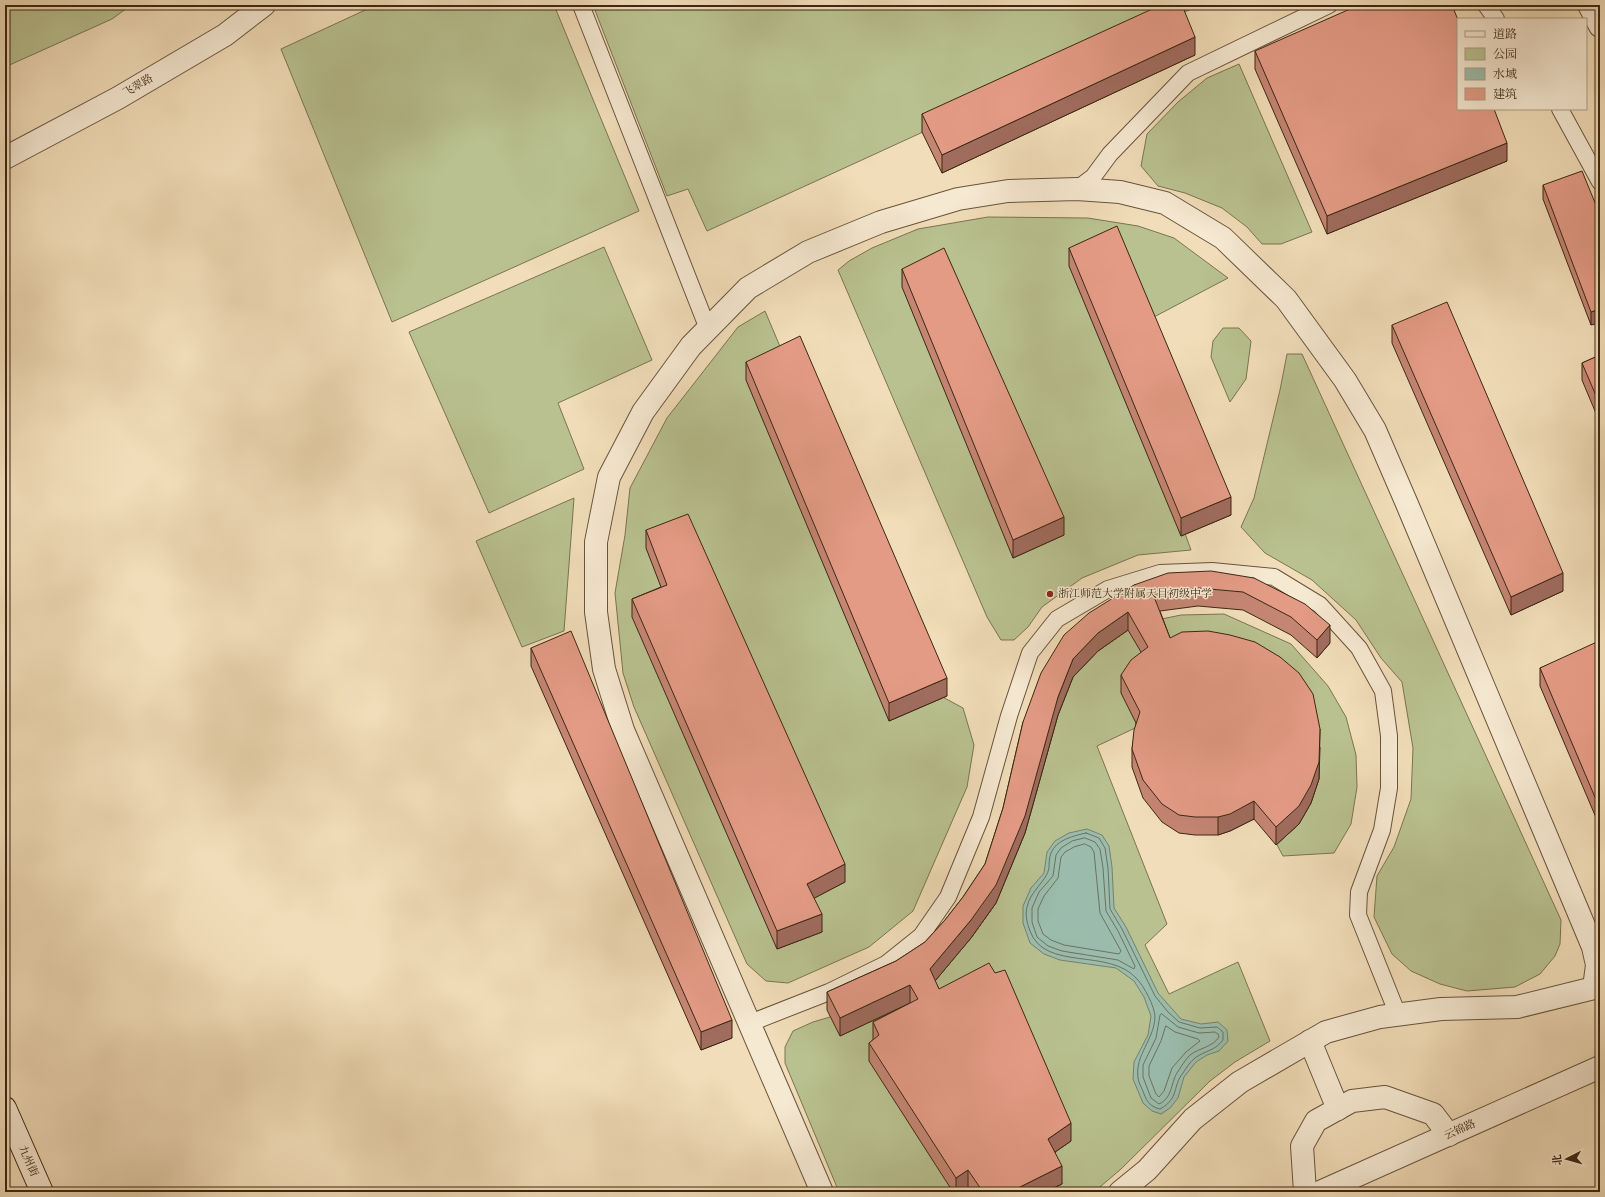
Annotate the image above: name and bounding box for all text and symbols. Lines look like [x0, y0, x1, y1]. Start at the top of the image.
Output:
legend [1457, 18, 1587, 110]
text: 道路 [1493, 27, 1517, 42]
text: 公园 [1493, 47, 1517, 62]
text: 水域 [1493, 67, 1517, 82]
street label: 飞翠路 [120, 72, 156, 100]
text: 建筑 [1493, 87, 1517, 102]
place label: 浙江师范大学附属天目初级中学 [1058, 587, 1212, 601]
marker: 浙江师范大学附属天目初级中学 [1045, 589, 1055, 599]
street label: 云锦路 [1442, 1117, 1478, 1143]
north arrow [1547, 1139, 1587, 1179]
street label: 九州街 [15, 1143, 41, 1179]
text: 北 [1551, 1154, 1566, 1166]

